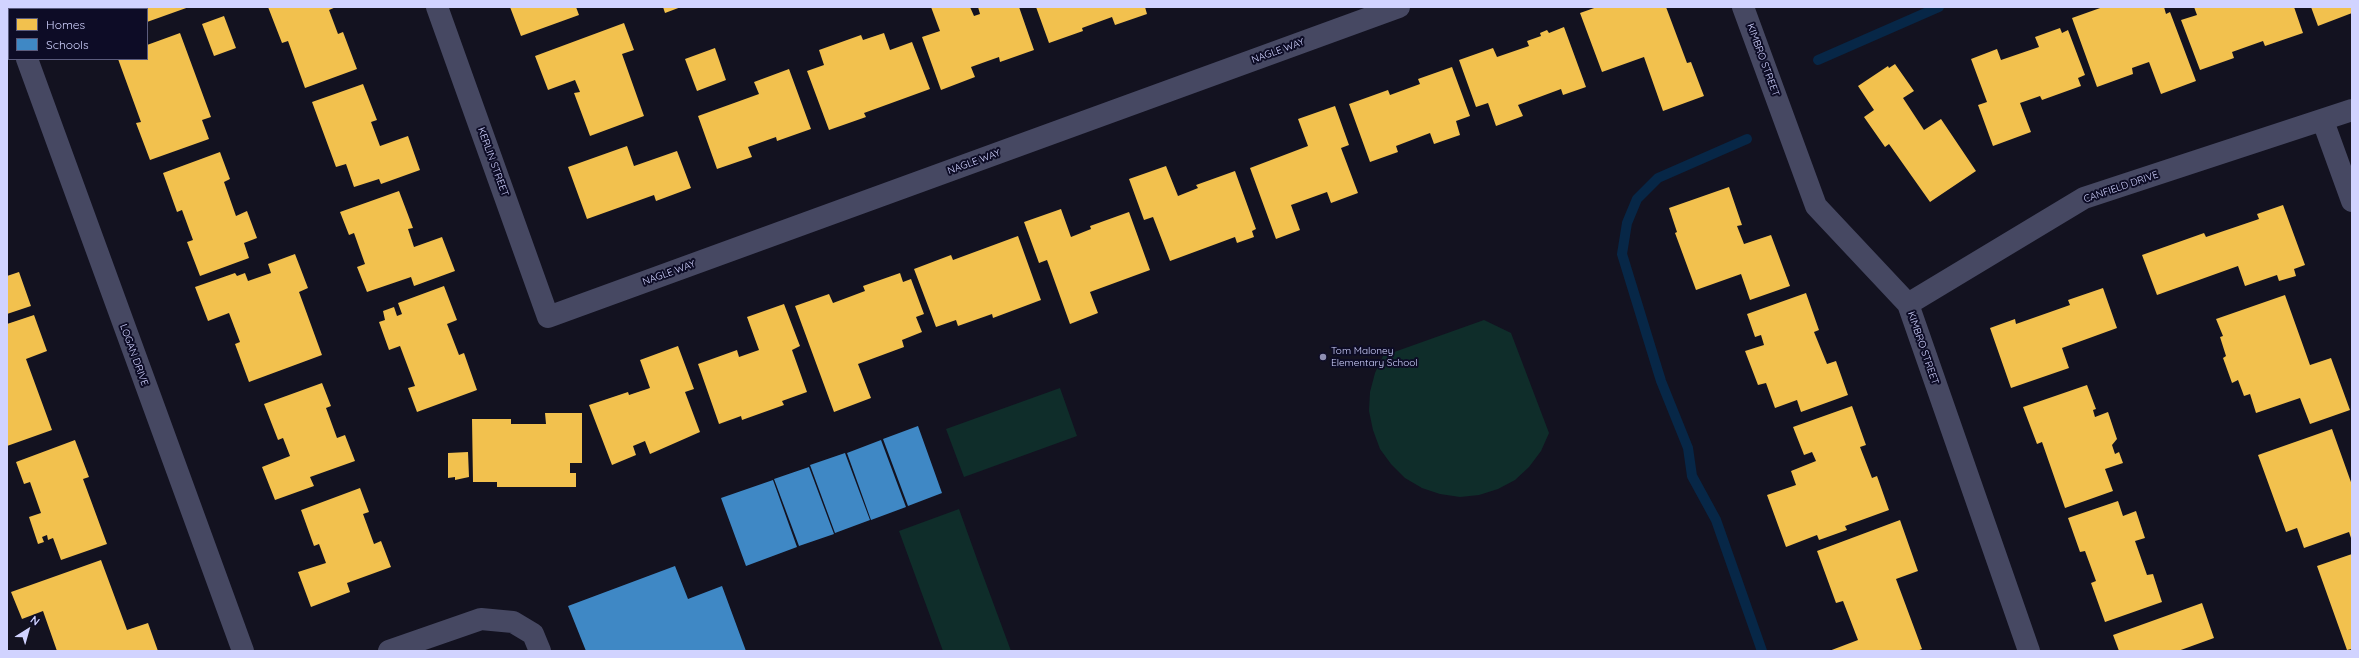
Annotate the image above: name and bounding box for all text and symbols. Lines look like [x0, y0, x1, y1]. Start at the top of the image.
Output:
legend [8, 8, 148, 60]
text: Homes [46, 17, 85, 32]
street label: KIMBRO STREET [1744, 22, 1782, 98]
street label: NAGLE WAY [1250, 36, 1306, 66]
text: Schools [46, 37, 89, 52]
street label: KERLIN STREET [475, 126, 511, 198]
street label: NAGLE WAY [946, 147, 1002, 177]
street label: CANFIELD DRIVE [2082, 169, 2160, 205]
street label: NAGLE WAY [641, 258, 697, 288]
street label: KIMBRO STREET [1905, 310, 1941, 386]
street label: LOGAN DRIVE [117, 322, 151, 388]
place label: Tom Maloney Elementary School [1331, 345, 1418, 368]
marker: Tom Maloney Elementary School [1318, 352, 1328, 362]
north arrow [8, 610, 48, 650]
text: N [28, 612, 43, 628]

